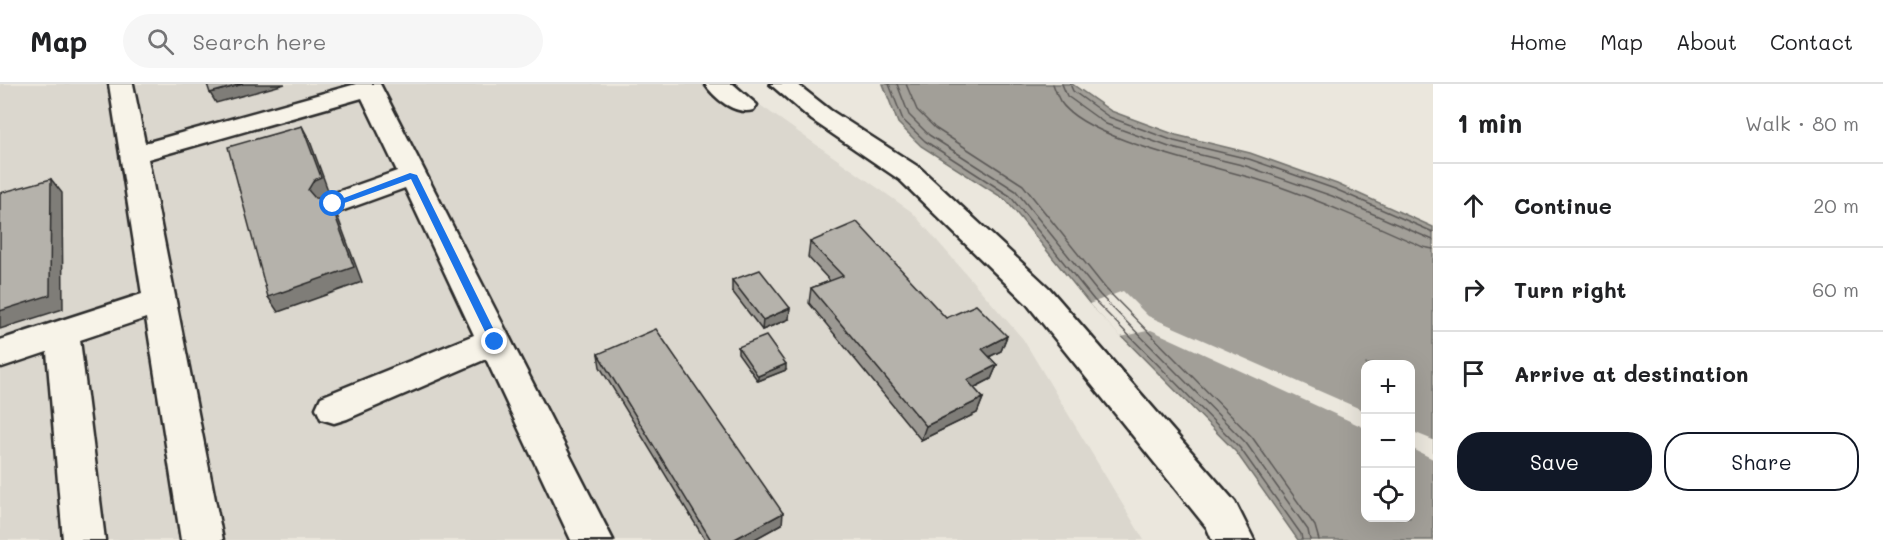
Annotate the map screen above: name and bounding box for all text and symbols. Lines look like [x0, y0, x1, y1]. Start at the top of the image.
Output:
search box [123, 14, 543, 68]
text: Map [30, 23, 87, 59]
icon: search [144, 25, 177, 58]
text: Search here [192, 27, 326, 56]
text: Home [1510, 28, 1567, 55]
text: Map [1600, 28, 1643, 55]
text: About [1676, 28, 1737, 55]
text: Contact [1770, 28, 1853, 55]
text: 1 min [1457, 106, 1522, 140]
text: Walk · 80 m [1745, 110, 1859, 136]
icon: ahead [1457, 189, 1490, 222]
route start [319, 190, 345, 216]
text: Continue [1514, 191, 1612, 220]
text: 20 m [1813, 192, 1859, 218]
icon: right [1457, 273, 1490, 306]
text: Turn right [1514, 275, 1626, 304]
text: 60 m [1812, 276, 1859, 302]
route end [481, 328, 507, 354]
icon: arrive [1457, 357, 1490, 390]
text: Arrive at destination [1514, 359, 1749, 388]
map controls [1361, 360, 1415, 522]
button: + [1361, 360, 1415, 414]
button: − [1361, 414, 1415, 468]
button: Save [1457, 432, 1652, 491]
button: Share [1664, 432, 1859, 491]
button: locate [1361, 468, 1415, 522]

